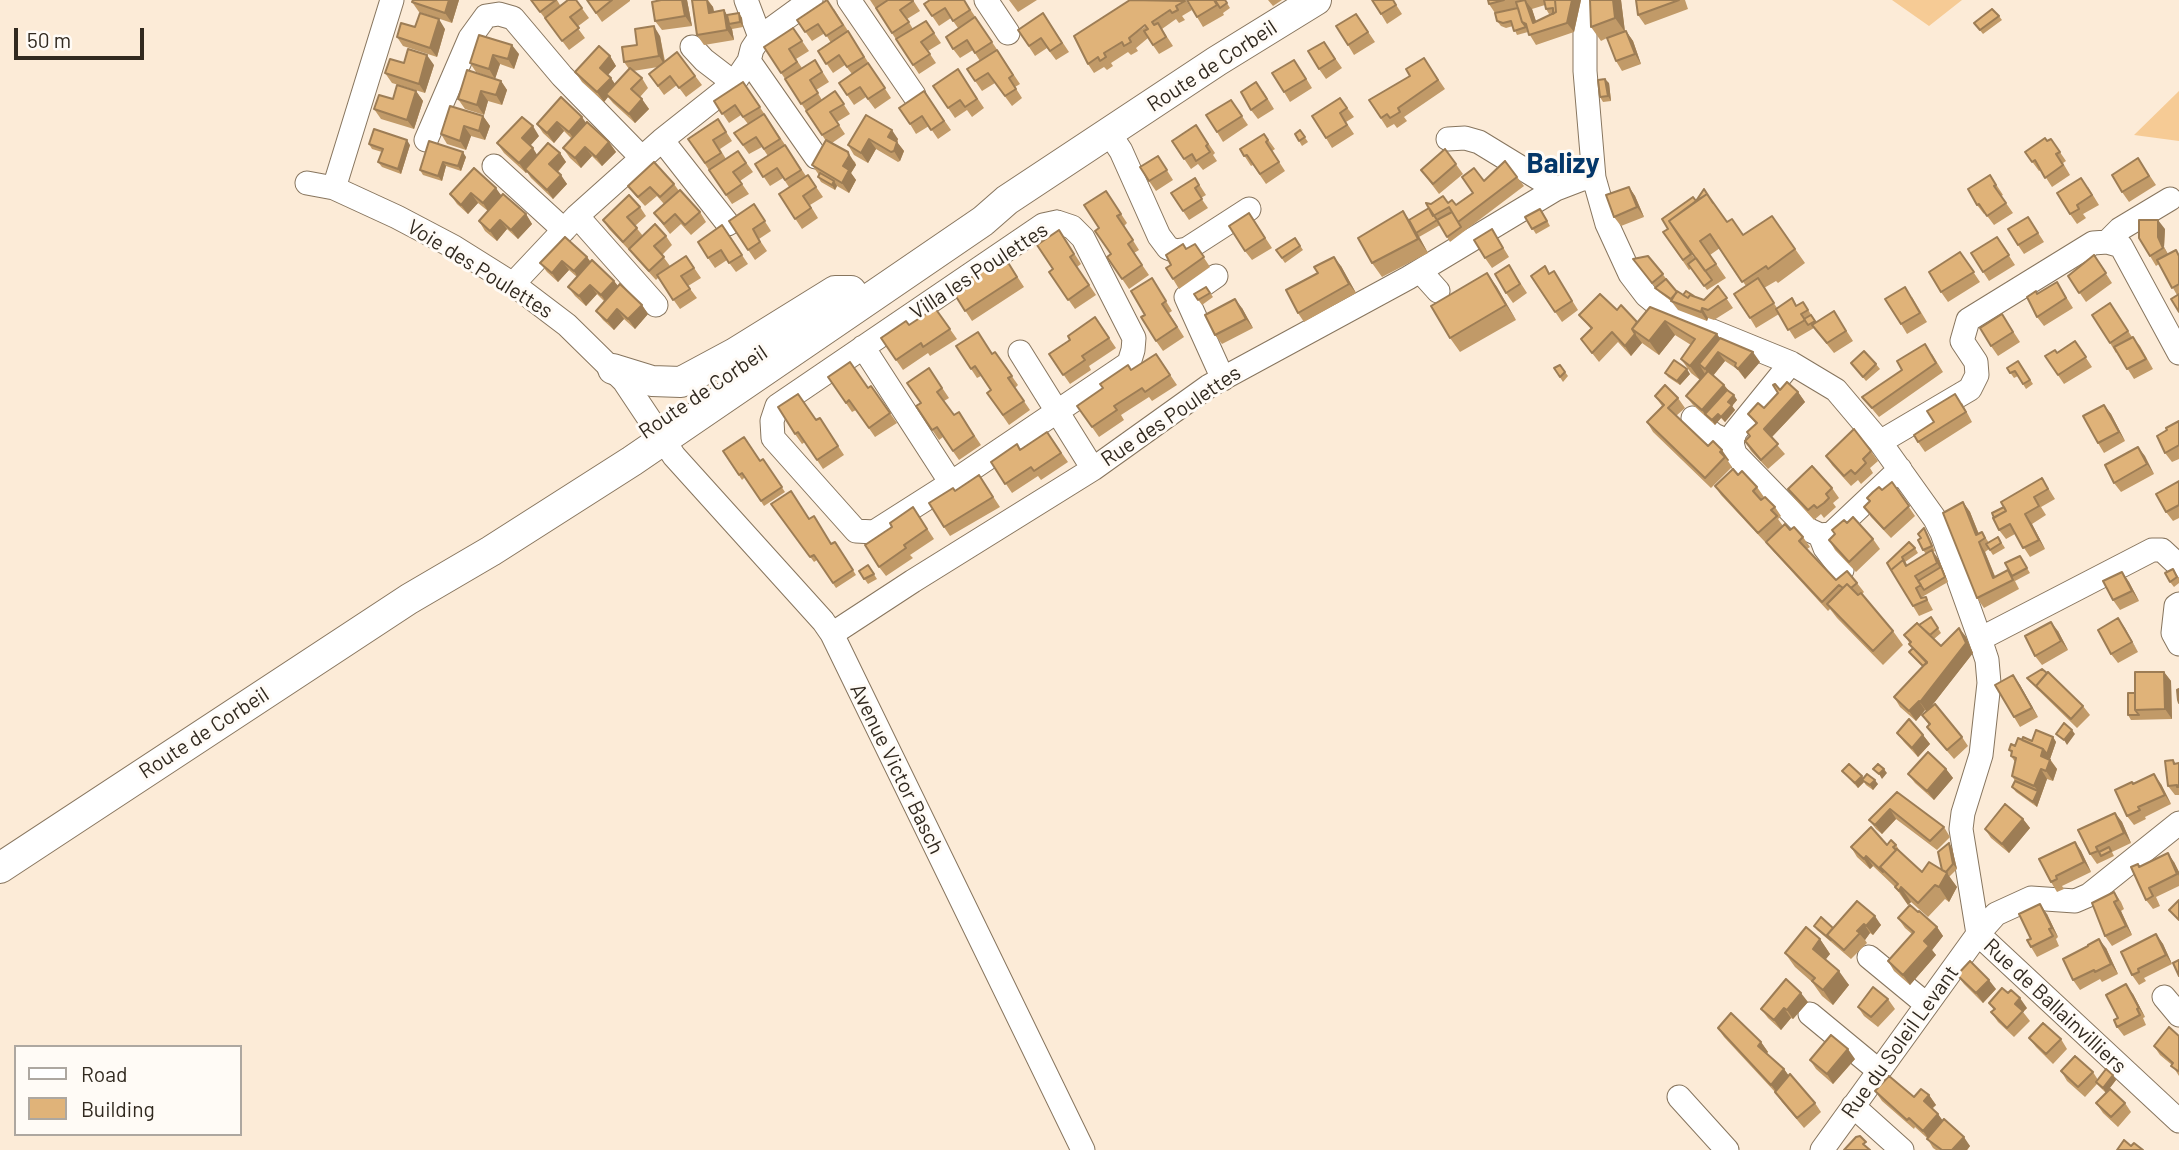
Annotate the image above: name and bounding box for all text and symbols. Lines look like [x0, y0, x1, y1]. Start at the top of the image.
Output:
scale bar [18, 14, 147, 58]
street label: Route de Corbeil [1142, 15, 1282, 117]
text: 50 m [27, 27, 71, 52]
district label: Balizy [1526, 147, 1600, 181]
street label: Voie des Poulettes [403, 214, 557, 324]
street label: Villa les Poulettes [905, 217, 1053, 325]
street label: Route de Corbeil [634, 340, 772, 444]
street label: Rue des Poulettes [1096, 360, 1246, 472]
street label: Avenue Victor Basch [845, 680, 949, 858]
street label: Route de Corbeil [134, 682, 274, 784]
street label: Rue de Ballainvilliers [1978, 933, 2132, 1079]
street label: Rue du Soleil Levant [1836, 961, 1964, 1123]
legend [14, 1045, 242, 1136]
text: Road [81, 1061, 127, 1086]
text: Building [81, 1096, 155, 1121]

